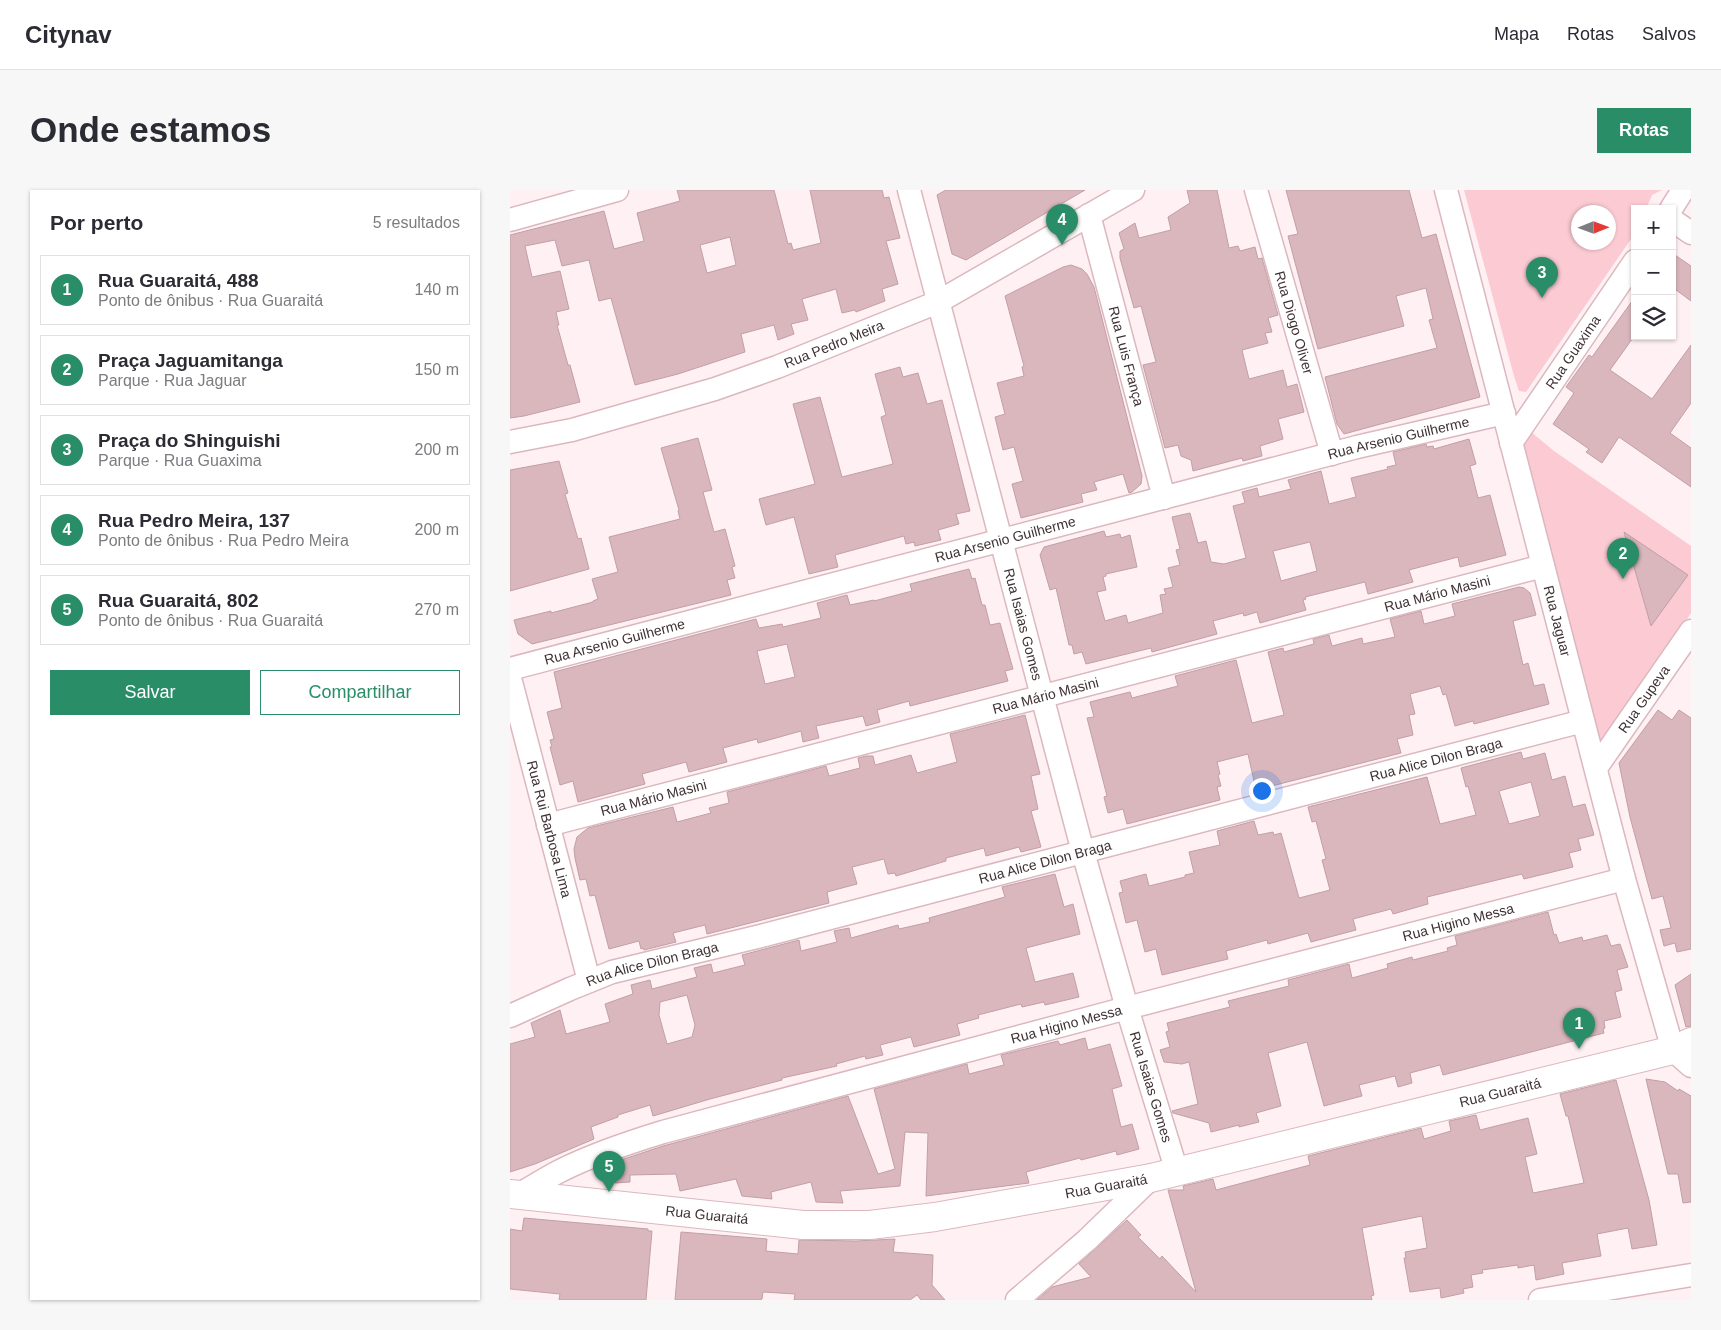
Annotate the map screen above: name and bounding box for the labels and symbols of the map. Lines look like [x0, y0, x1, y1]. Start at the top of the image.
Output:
pin: 4 [1046, 204, 1078, 245]
north arrow [1571, 205, 1616, 250]
pin: 3 [1526, 257, 1558, 298]
street label: Rua Diogo Oliver [1272, 269, 1317, 376]
street label: Rua Luis França [1105, 304, 1147, 408]
street label: Rua Guaxima [1542, 312, 1604, 392]
street label: Rua Pedro Meira [782, 317, 886, 371]
street label: Rua Arsenio Guilherme [1326, 413, 1471, 462]
street label: Rua Arsenio Guilherme [933, 513, 1078, 565]
pin: 2 [1607, 538, 1639, 579]
street label: Rua Isaias Gomes [1001, 566, 1046, 682]
street label: Rua Mário Masini [1383, 572, 1492, 615]
street label: Rua Jaguar [1541, 584, 1574, 658]
street label: Rua Arsenio Guilherme [542, 615, 687, 668]
street label: Rua Gupeva [1615, 662, 1673, 736]
street label: Rua Mário Masini [991, 674, 1100, 717]
street label: Rua Alice Dilon Braga [1368, 734, 1504, 784]
street label: Rua Rui Barbosa Lima [524, 759, 575, 899]
street label: Rua Mário Masini [599, 776, 708, 819]
your location [1249, 778, 1275, 804]
street label: Rua Alice Dilon Braga [977, 837, 1113, 887]
street label: Rua Higino Messa [1401, 900, 1516, 944]
street label: Rua Alice Dilon Braga [584, 939, 720, 990]
street label: Rua Higino Messa [1009, 1002, 1124, 1047]
pin: 1 [1563, 1008, 1595, 1049]
street label: Rua Isaias Gomes [1127, 1029, 1175, 1144]
street label: Rua Guaraitá [1458, 1075, 1543, 1110]
pin: 5 [593, 1151, 625, 1192]
street label: Rua Guaraitá [1064, 1171, 1149, 1201]
street label: Rua Guaraitá [665, 1202, 749, 1227]

